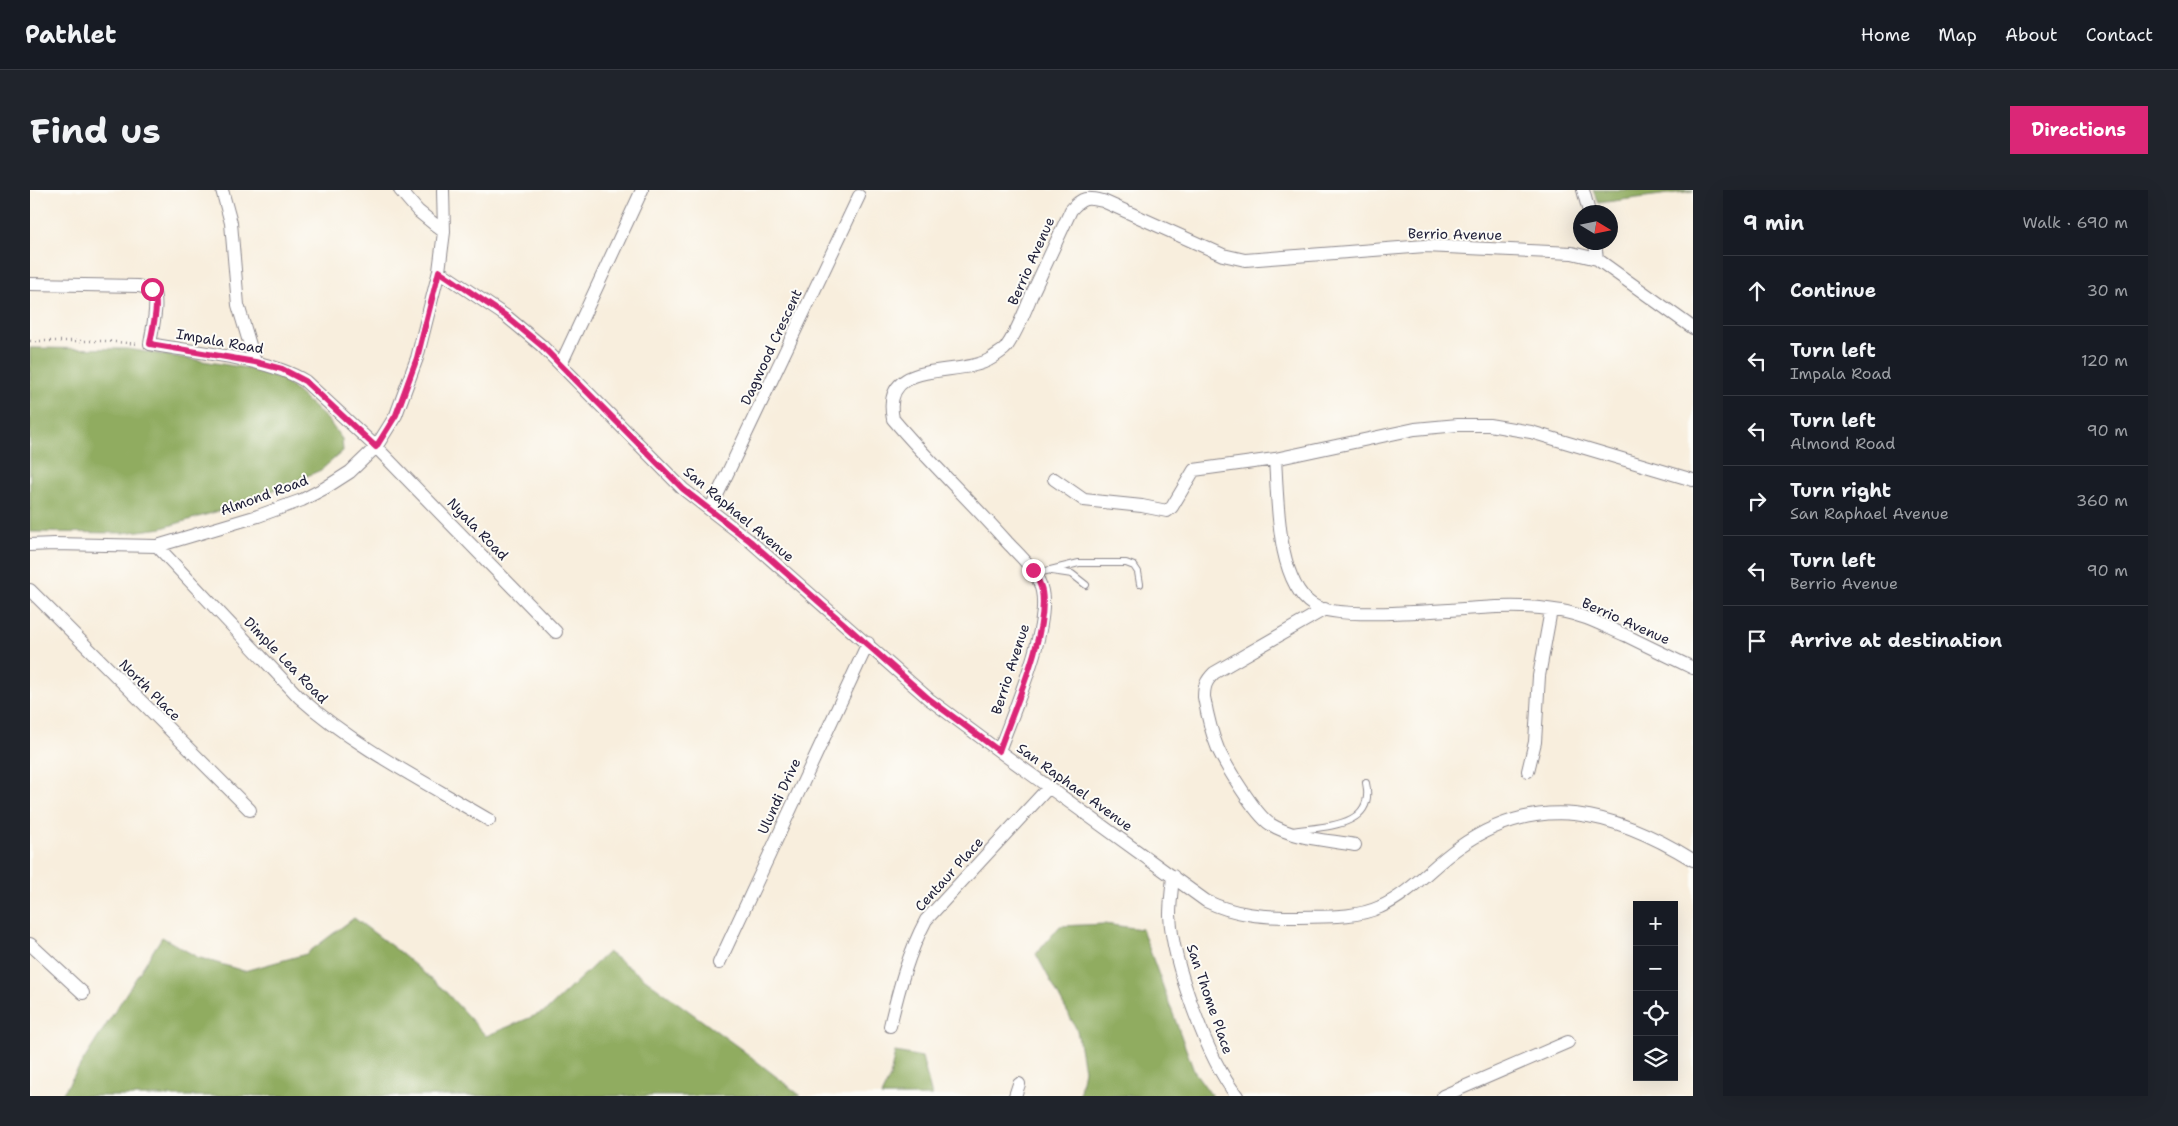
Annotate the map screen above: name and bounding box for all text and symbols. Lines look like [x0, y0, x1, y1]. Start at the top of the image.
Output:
text: Pathlet [25, 19, 116, 51]
text: Home [1861, 23, 1910, 47]
text: Map [1938, 23, 1977, 47]
text: About [2005, 23, 2058, 47]
text: Contact [2086, 23, 2153, 47]
button: Directions [2010, 106, 2148, 154]
text: Find us [30, 107, 161, 154]
north arrow [1573, 205, 1618, 250]
text: 9 min [1743, 209, 1804, 237]
text: Walk · 690 m [2023, 212, 2128, 233]
street label: Berrio Avenue [1004, 214, 1058, 308]
street label: Berrio Avenue [1408, 224, 1502, 244]
icon: ahead [1743, 277, 1771, 305]
route start [141, 278, 164, 301]
text: Continue [1790, 278, 1876, 303]
text: 30 m [2087, 280, 2128, 301]
street label: Dagwood Crescent [736, 286, 806, 408]
street label: Impala Road [175, 324, 265, 358]
text: Turn left [1790, 338, 1876, 363]
icon: left [1743, 347, 1771, 375]
text: 120 m [2081, 350, 2128, 371]
text: Impala Road [1790, 363, 1891, 384]
text: Turn left [1790, 408, 1876, 433]
icon: left [1743, 417, 1771, 445]
text: 90 m [2087, 420, 2128, 441]
text: Almond Road [1790, 433, 1895, 454]
street label: San Raphael Avenue [680, 462, 798, 566]
street label: Almond Road [218, 471, 310, 519]
text: Turn right [1790, 478, 1891, 503]
icon: right [1743, 487, 1771, 515]
text: 360 m [2076, 490, 2128, 511]
street label: Nyala Road [444, 494, 512, 564]
text: San Raphael Avenue [1790, 503, 1949, 524]
text: Turn left [1790, 548, 1876, 573]
icon: left [1743, 557, 1771, 585]
route end [1022, 559, 1045, 582]
text: 90 m [2087, 560, 2128, 581]
text: Berrio Avenue [1790, 573, 1898, 594]
street label: Berrio Avenue [1579, 594, 1673, 648]
street label: Dimple Lea Road [240, 613, 332, 707]
street label: Berrio Avenue [987, 621, 1033, 717]
icon: arrive [1743, 627, 1771, 655]
text: Arrive at destination [1790, 628, 2002, 653]
street label: North Place [115, 655, 185, 725]
street label: San Raphael Avenue [1013, 739, 1137, 835]
street label: Ulundi Drive [754, 755, 804, 837]
street label: Centaur Place [911, 833, 987, 915]
map controls [1633, 901, 1678, 1081]
button: + [1633, 901, 1678, 946]
street label: San Thome Place [1183, 942, 1237, 1056]
button: − [1633, 946, 1678, 991]
button: locate [1633, 991, 1678, 1036]
button: layers [1633, 1036, 1678, 1081]

